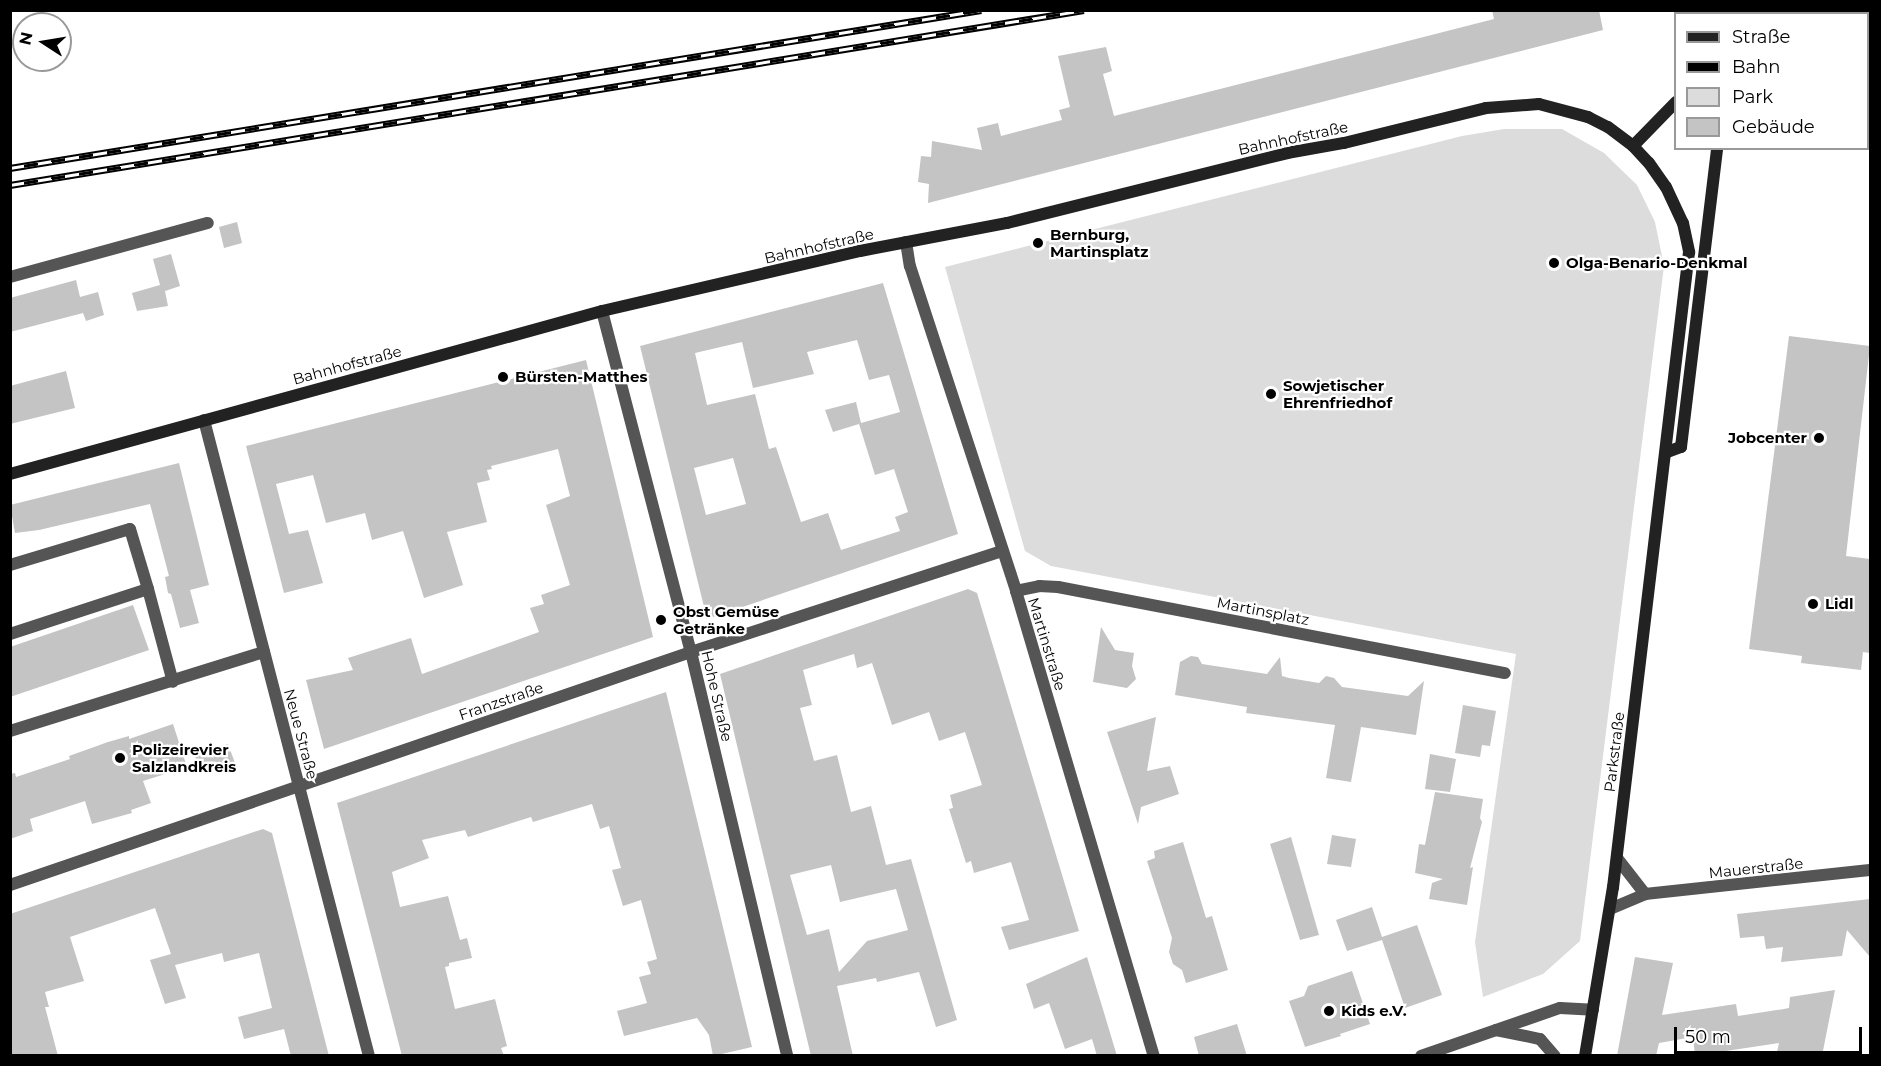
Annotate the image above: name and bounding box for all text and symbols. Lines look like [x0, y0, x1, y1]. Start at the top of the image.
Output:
north arrow [12, 12, 72, 72]
legend [1674, 12, 1869, 150]
text: Straße [1732, 26, 1790, 48]
text: N [15, 30, 36, 47]
text: Bahn [1732, 56, 1781, 78]
text: Park [1732, 86, 1773, 108]
text: Gebäude [1732, 116, 1815, 138]
street label: Bahnhofstraße [1236, 118, 1350, 158]
street label: Bahnhofstraße [763, 225, 875, 267]
place label: Bernburg, Martinsplatz [1050, 225, 1148, 260]
marker: Bernburg, Martinsplatz [1031, 236, 1045, 250]
place label: Olga-Benario-Denkmal [1566, 254, 1747, 272]
marker: Olga-Benario-Denkmal [1547, 256, 1561, 270]
street label: Bahnhofstraße [291, 342, 403, 388]
place label: Bürsten-Matthes [515, 368, 647, 386]
marker: Bürsten-Matthes [496, 370, 510, 384]
place label: Sowjetischer Ehrenfriedhof [1283, 376, 1392, 411]
marker: Sowjetischer Ehrenfriedhof [1264, 387, 1278, 401]
place label: Jobcenter [1728, 429, 1807, 447]
marker: Jobcenter [1812, 431, 1826, 445]
street label: Martinsplatz [1215, 593, 1311, 629]
street label: Martinstraße [1024, 595, 1070, 693]
place label: Lidl [1825, 595, 1853, 613]
marker: Lidl [1806, 597, 1820, 611]
place label: Obst Gemüse Getränke [673, 602, 779, 637]
marker: Obst Gemüse Getränke [654, 613, 668, 627]
street label: Hohe Straße [698, 648, 736, 744]
street label: Franzstraße [456, 678, 546, 724]
street label: Neue Straße [280, 687, 322, 781]
street label: Parkstraße [1600, 711, 1628, 793]
place label: Polizeirevier Salzlandkreis [132, 740, 236, 775]
marker: Polizeirevier Salzlandkreis [113, 751, 127, 765]
street label: Mauerstraße [1708, 854, 1804, 882]
place label: Kids e.V. [1341, 1002, 1407, 1020]
marker: Kids e.V. [1322, 1004, 1336, 1018]
scale bar [1677, 1015, 1864, 1053]
text: 50 m [1685, 1026, 1731, 1048]

